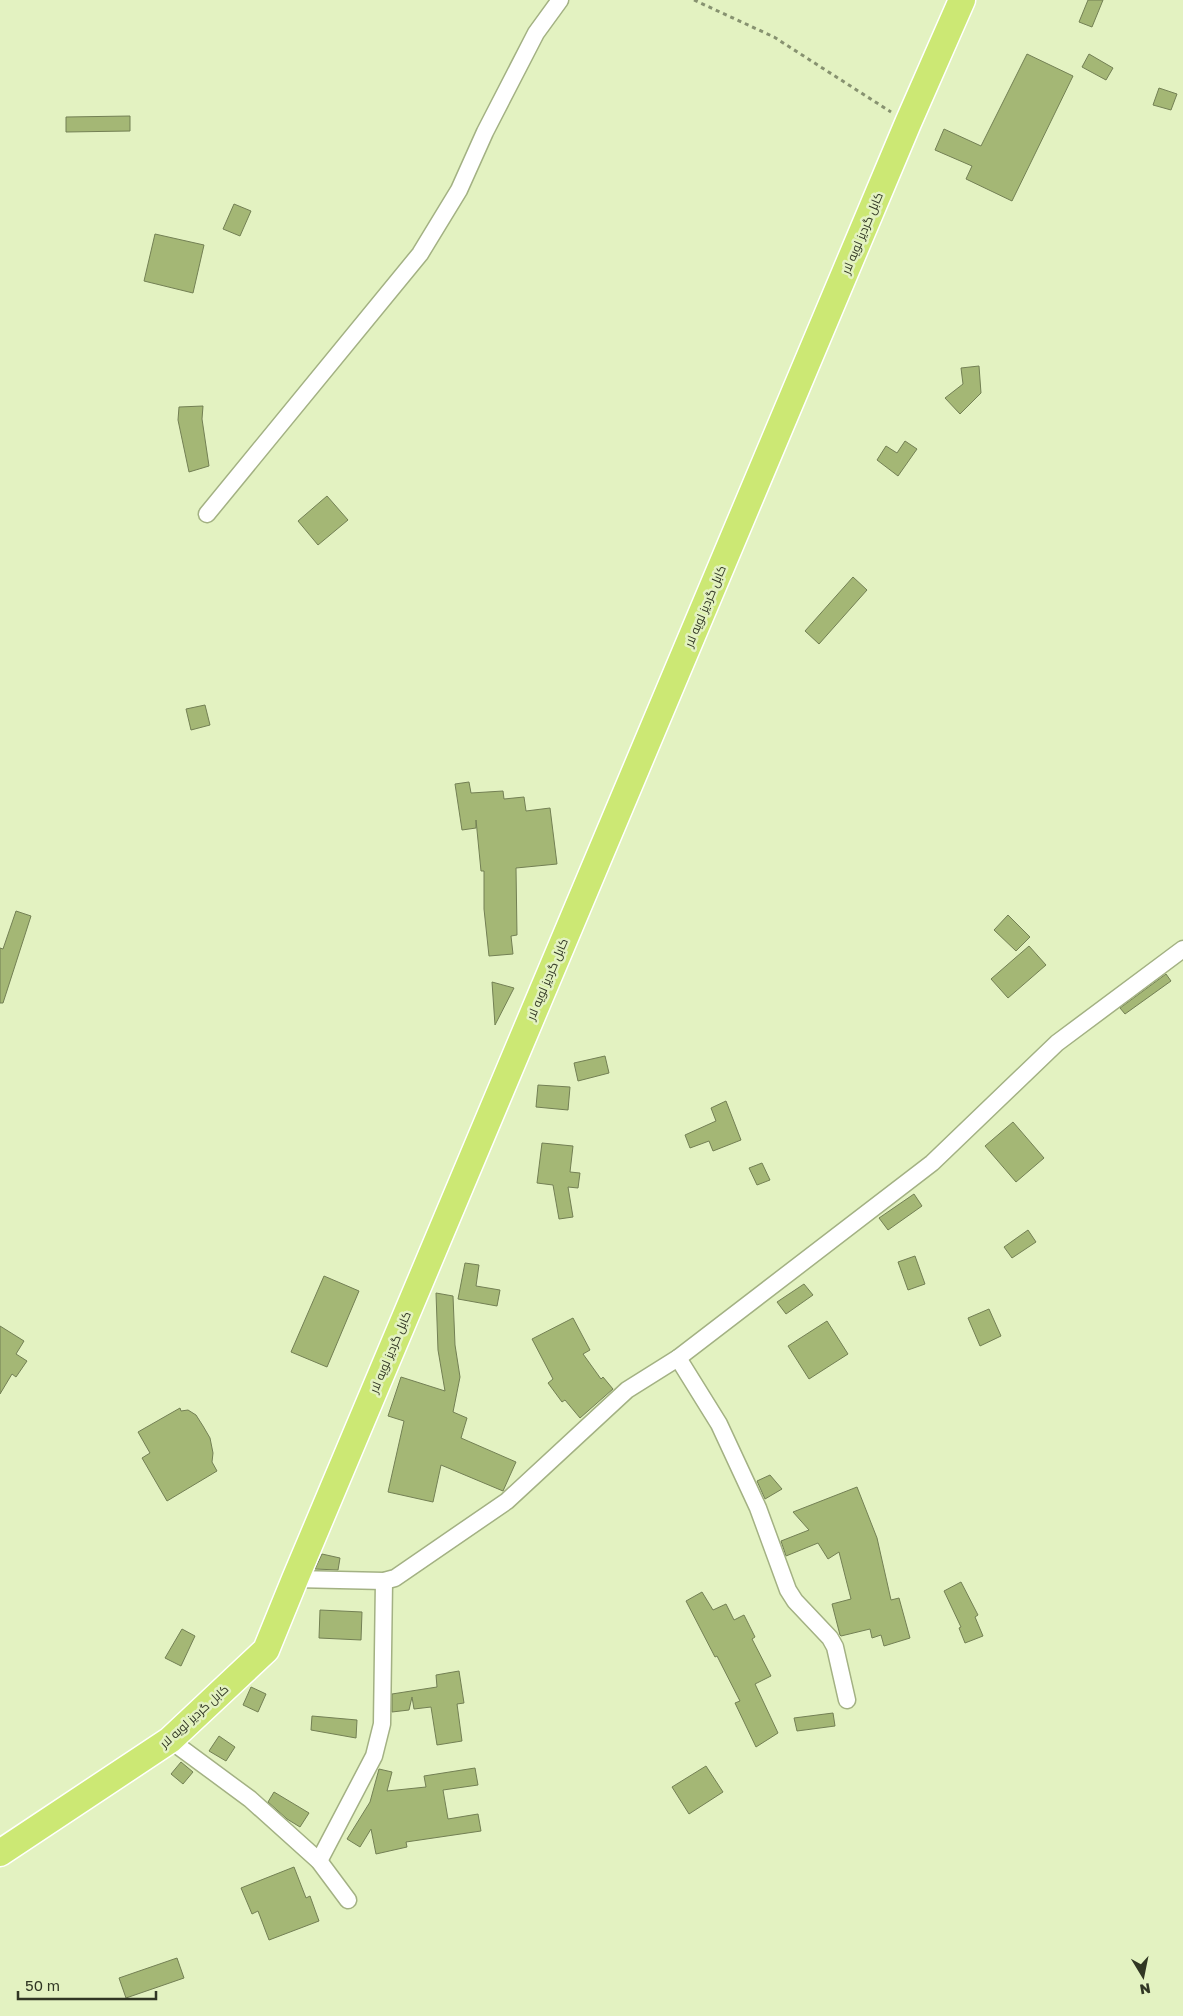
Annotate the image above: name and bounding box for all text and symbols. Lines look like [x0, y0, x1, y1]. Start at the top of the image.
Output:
street label: کابل گردیز لویه لار [838, 190, 886, 277]
street label: کابل گردیز لویه لار [681, 563, 729, 650]
street label: کابل گردیز لویه لار [523, 936, 571, 1023]
street label: کابل گردیز لویه لار [366, 1309, 414, 1396]
street label: کابل گردیز لویه لار [156, 1681, 231, 1751]
north arrow [1118, 1951, 1168, 2001]
scale bar [18, 1968, 155, 2000]
text: 50 m [25, 1976, 60, 1994]
text: N [1139, 1980, 1152, 1999]

